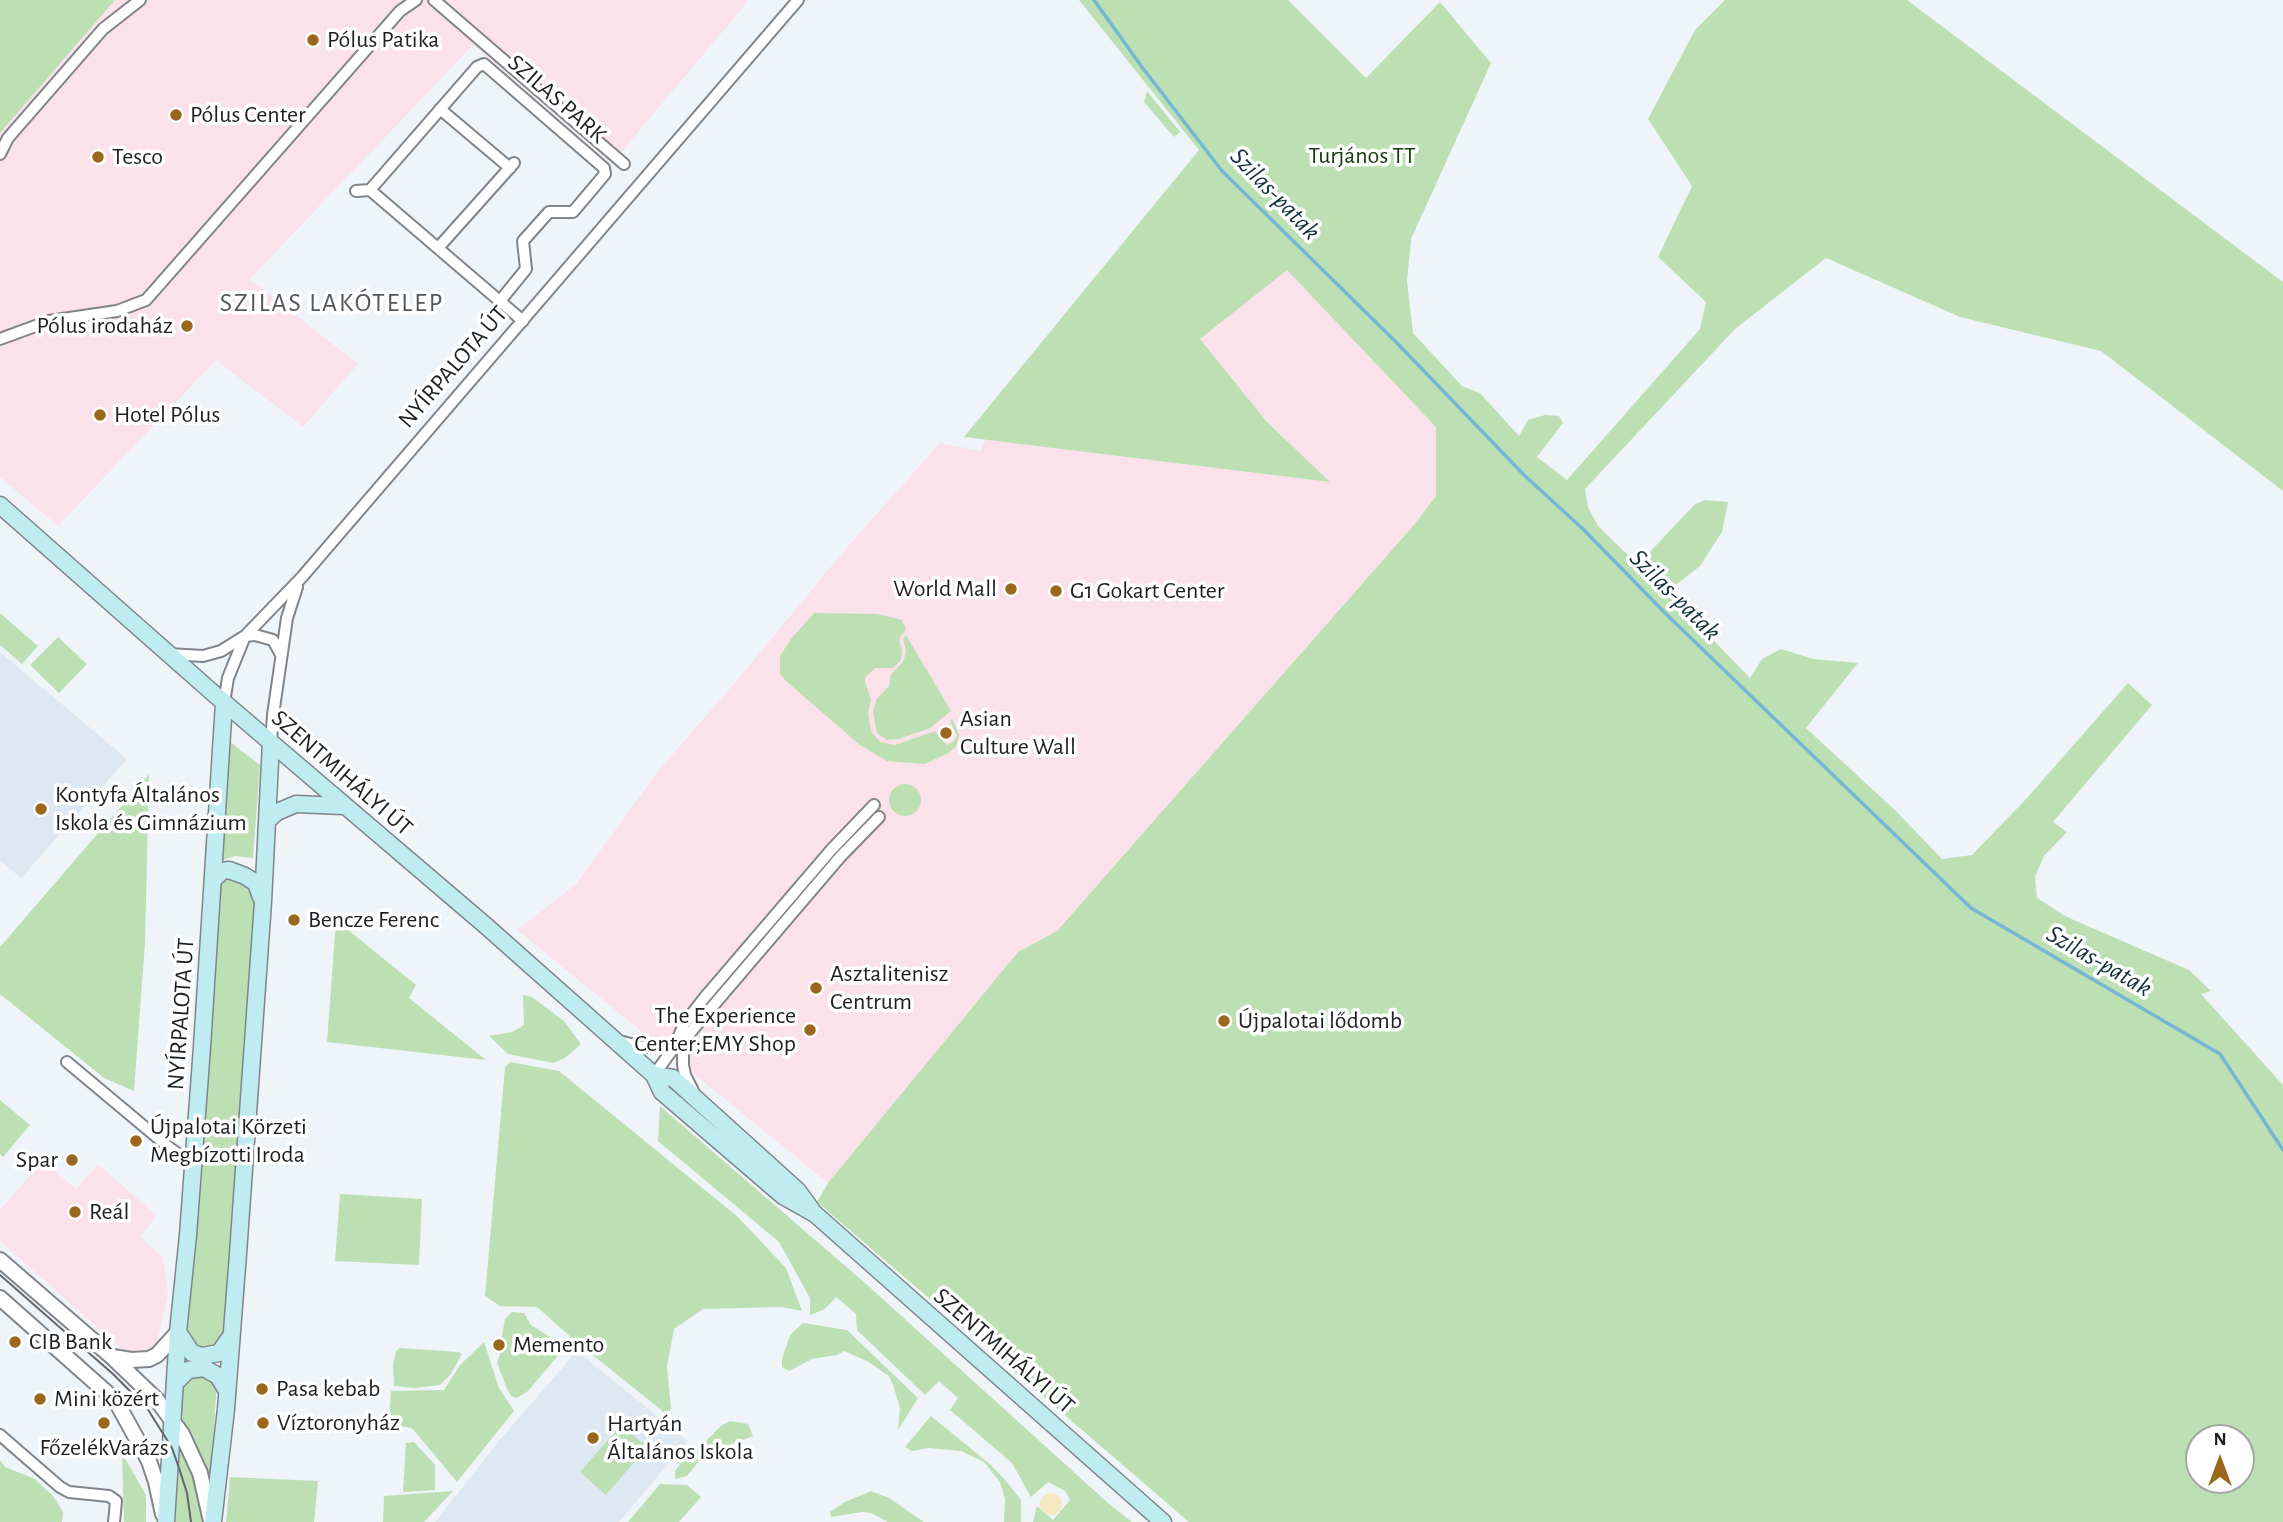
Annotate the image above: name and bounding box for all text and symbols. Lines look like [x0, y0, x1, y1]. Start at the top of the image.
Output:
place label: Pólus Patika [327, 26, 439, 54]
marker: Pólus Patika [305, 32, 321, 48]
street label: SZILAS PARK [502, 48, 612, 150]
place label: Pólus Center [190, 101, 306, 129]
marker: Pólus Center [168, 107, 184, 123]
water label: Szilas-patak [1223, 141, 1327, 247]
park label: Turjános TT [1308, 142, 1416, 170]
place label: Tesco [112, 143, 163, 171]
marker: Tesco [90, 149, 106, 165]
district label: SZILAS LAKÓTELEP [222, 287, 442, 319]
street label: NYÍRPALOTA ÚT [392, 300, 514, 434]
place label: Pólus irodaház [36, 312, 173, 340]
marker: Pólus irodaház [179, 318, 195, 334]
place label: Hotel Pólus [114, 401, 220, 429]
marker: Hotel Pólus [92, 407, 108, 423]
water label: Szilas-patak [1623, 543, 1727, 647]
place label: World Mall [893, 575, 997, 603]
place label: G1 Gokart Center [1070, 577, 1225, 605]
marker: World Mall [1003, 581, 1019, 597]
marker: G1 Gokart Center [1048, 583, 1064, 599]
street label: SZENTMIHÁLYI ÚT [266, 704, 418, 842]
place label: Asian Culture Wall [960, 705, 1076, 761]
marker: Asian Culture Wall [938, 725, 954, 741]
place label: Kontyfa Általános Iskola és Gimnázium [55, 781, 247, 837]
marker: Kontyfa Általános Iskola és Gimnázium [33, 801, 49, 817]
place label: Bencze Ferenc [308, 906, 439, 934]
marker: Bencze Ferenc [286, 912, 302, 928]
water label: Szilas-patak [2041, 918, 2157, 1004]
street label: NYÍRPALOTA ÚT [161, 937, 201, 1091]
place label: Asztalitenisz Centrum [830, 960, 948, 1016]
marker: Asztalitenisz Centrum [808, 980, 824, 996]
place label: The Experience Center;EMY Shop [634, 1002, 796, 1058]
place label: Újpalotai lődomb [1238, 1007, 1402, 1035]
marker: Újpalotai lődomb [1216, 1013, 1232, 1029]
marker: The Experience Center;EMY Shop [802, 1022, 818, 1038]
place label: Újpalotai Körzeti Megbízotti Iroda [150, 1113, 307, 1169]
marker: Újpalotai Körzeti Megbízotti Iroda [128, 1133, 144, 1149]
place label: Spar [16, 1146, 58, 1174]
marker: Spar [64, 1152, 80, 1168]
place label: Reál [89, 1198, 130, 1226]
marker: Reál [67, 1204, 83, 1220]
street label: SZENTMIHÁLYI ÚT [928, 1282, 1080, 1420]
place label: CIB Bank [29, 1328, 112, 1356]
place label: Memento [513, 1331, 604, 1359]
marker: CIB Bank [7, 1334, 23, 1350]
marker: Memento [491, 1337, 507, 1353]
place label: Pasa kebab [276, 1375, 380, 1403]
marker: Pasa kebab [254, 1381, 270, 1397]
place label: Mini közért [54, 1385, 159, 1413]
marker: Mini közért [32, 1391, 48, 1407]
place label: Víztoronyház [277, 1409, 400, 1437]
place label: Hartyán Általános Iskola [607, 1410, 754, 1466]
marker: FőzelékVarázs [96, 1415, 112, 1431]
marker: Víztoronyház [255, 1415, 271, 1431]
north arrow [2185, 1424, 2255, 1494]
marker: Hartyán Általános Iskola [585, 1430, 601, 1446]
text: N [2213, 1430, 2227, 1449]
place label: FőzelékVarázs [39, 1434, 169, 1462]

